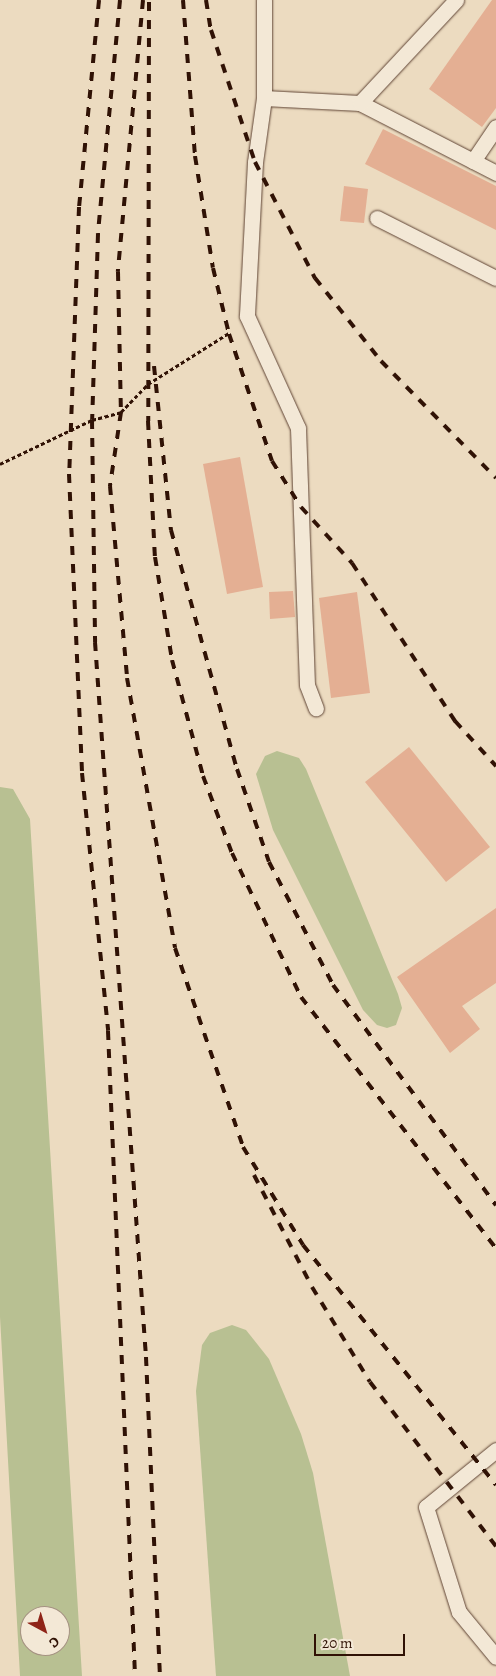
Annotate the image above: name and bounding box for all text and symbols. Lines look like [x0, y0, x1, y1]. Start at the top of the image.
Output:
north arrow [20, 1606, 70, 1656]
scale bar [316, 1624, 407, 1656]
text: С [45, 1632, 63, 1652]
text: 20 m [322, 1633, 353, 1653]

